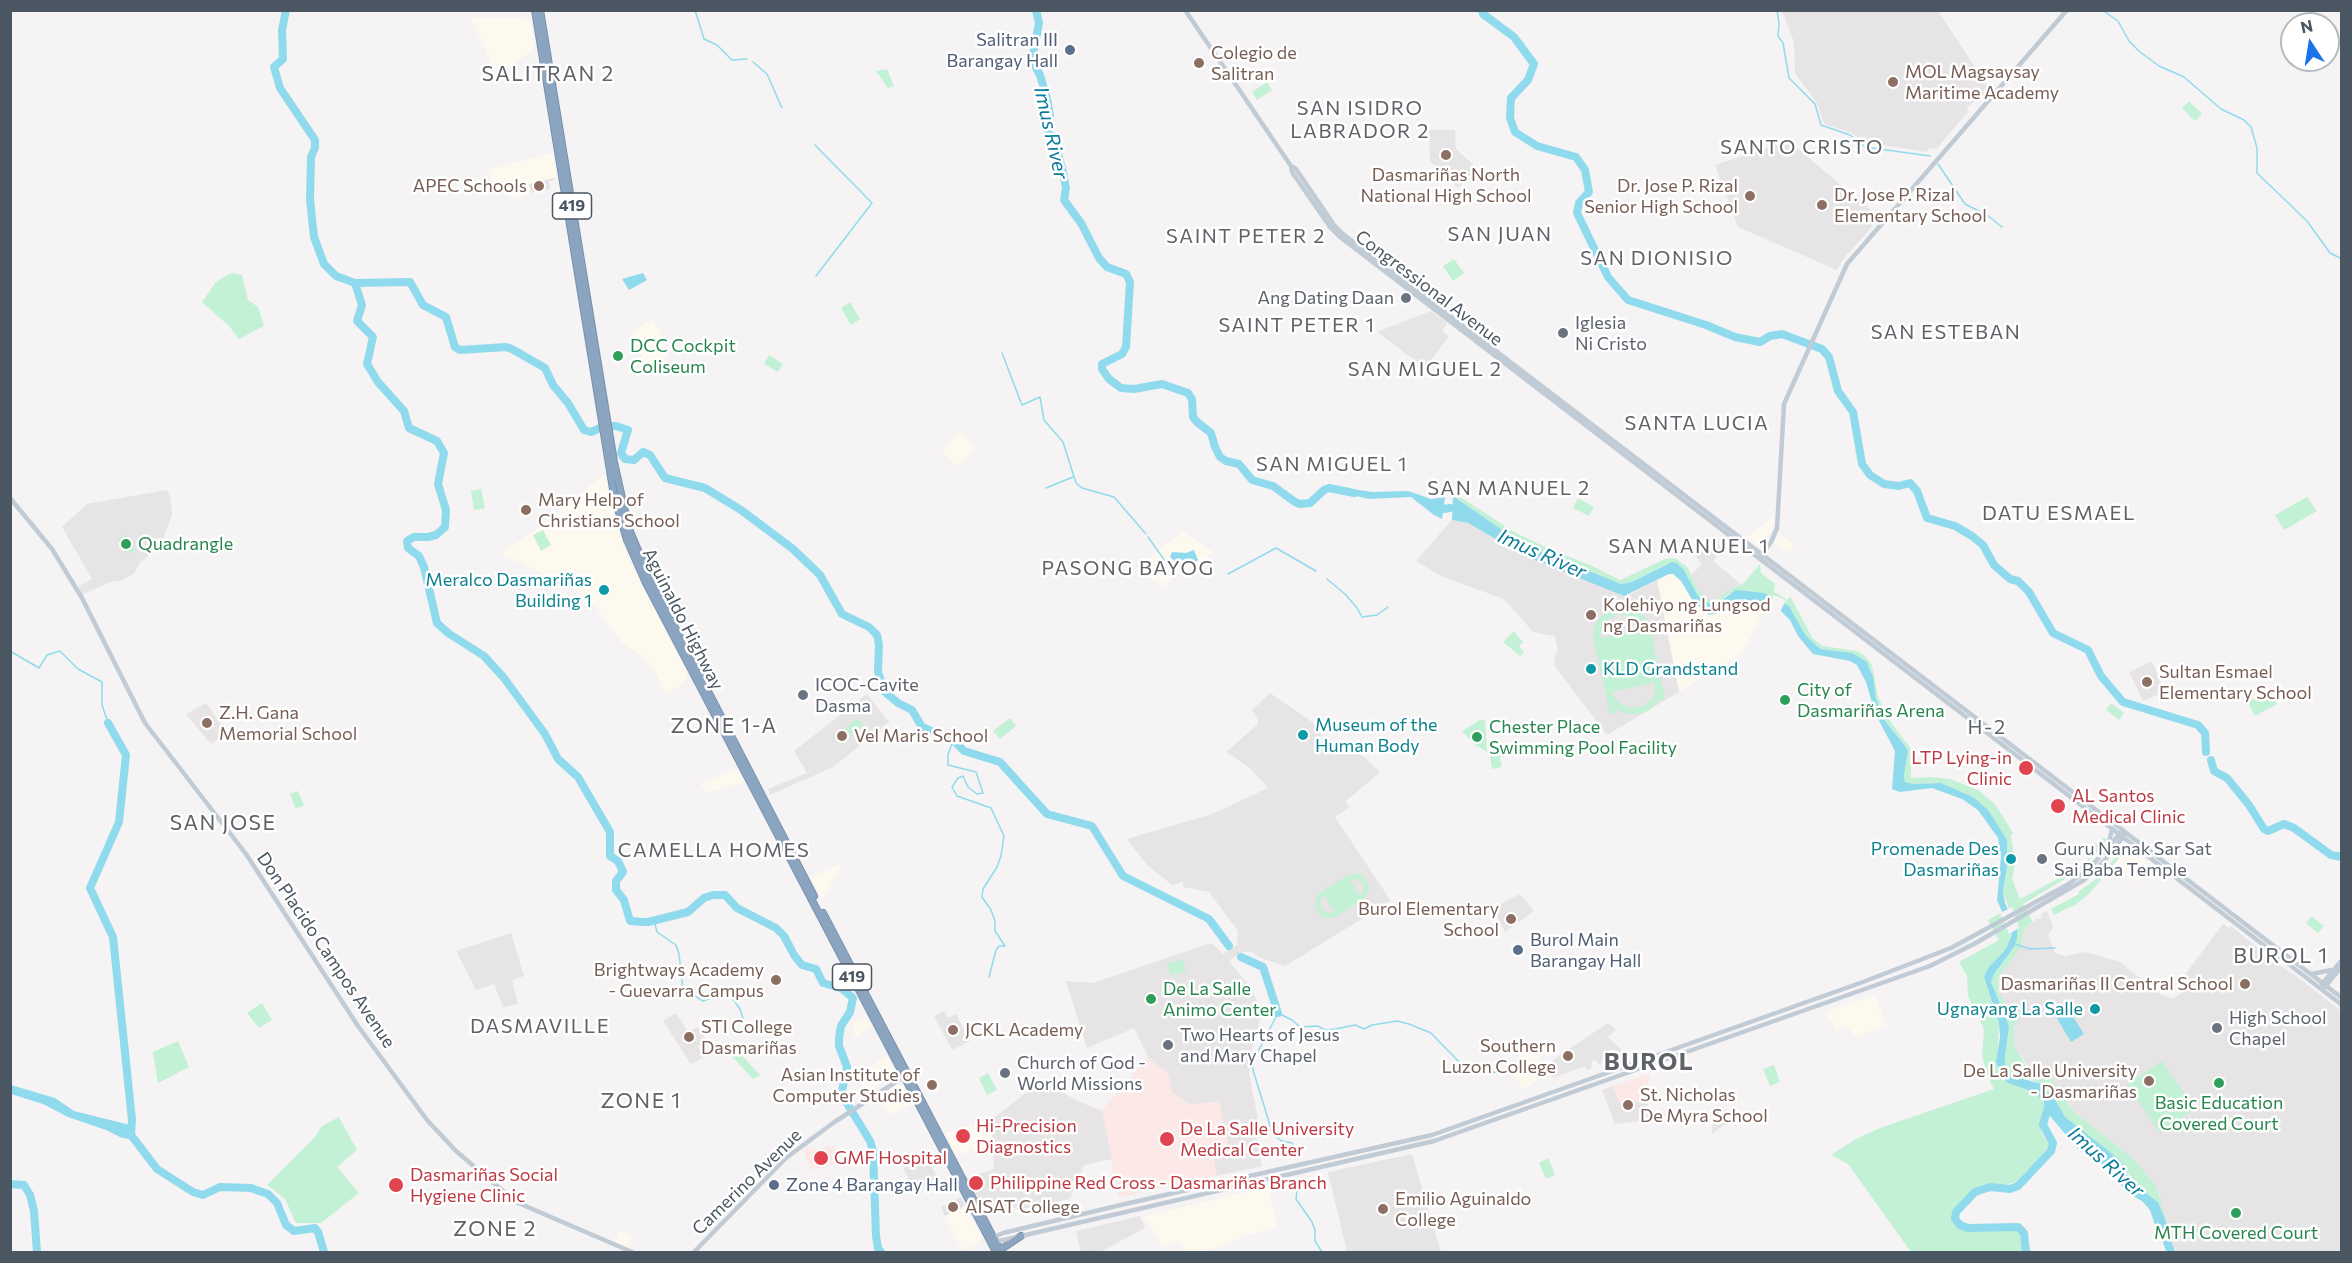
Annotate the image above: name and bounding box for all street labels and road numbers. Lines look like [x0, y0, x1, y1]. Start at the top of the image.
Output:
road number: 419 [552, 193, 592, 219]
street label: Congressional Avenue [1351, 226, 1507, 350]
street label: Aguinaldo Highway [638, 545, 728, 693]
street label: Don Placido Campos Avenue [252, 848, 400, 1052]
road number: 419 [832, 964, 872, 990]
street label: Camerino Avenue [688, 1124, 806, 1240]

